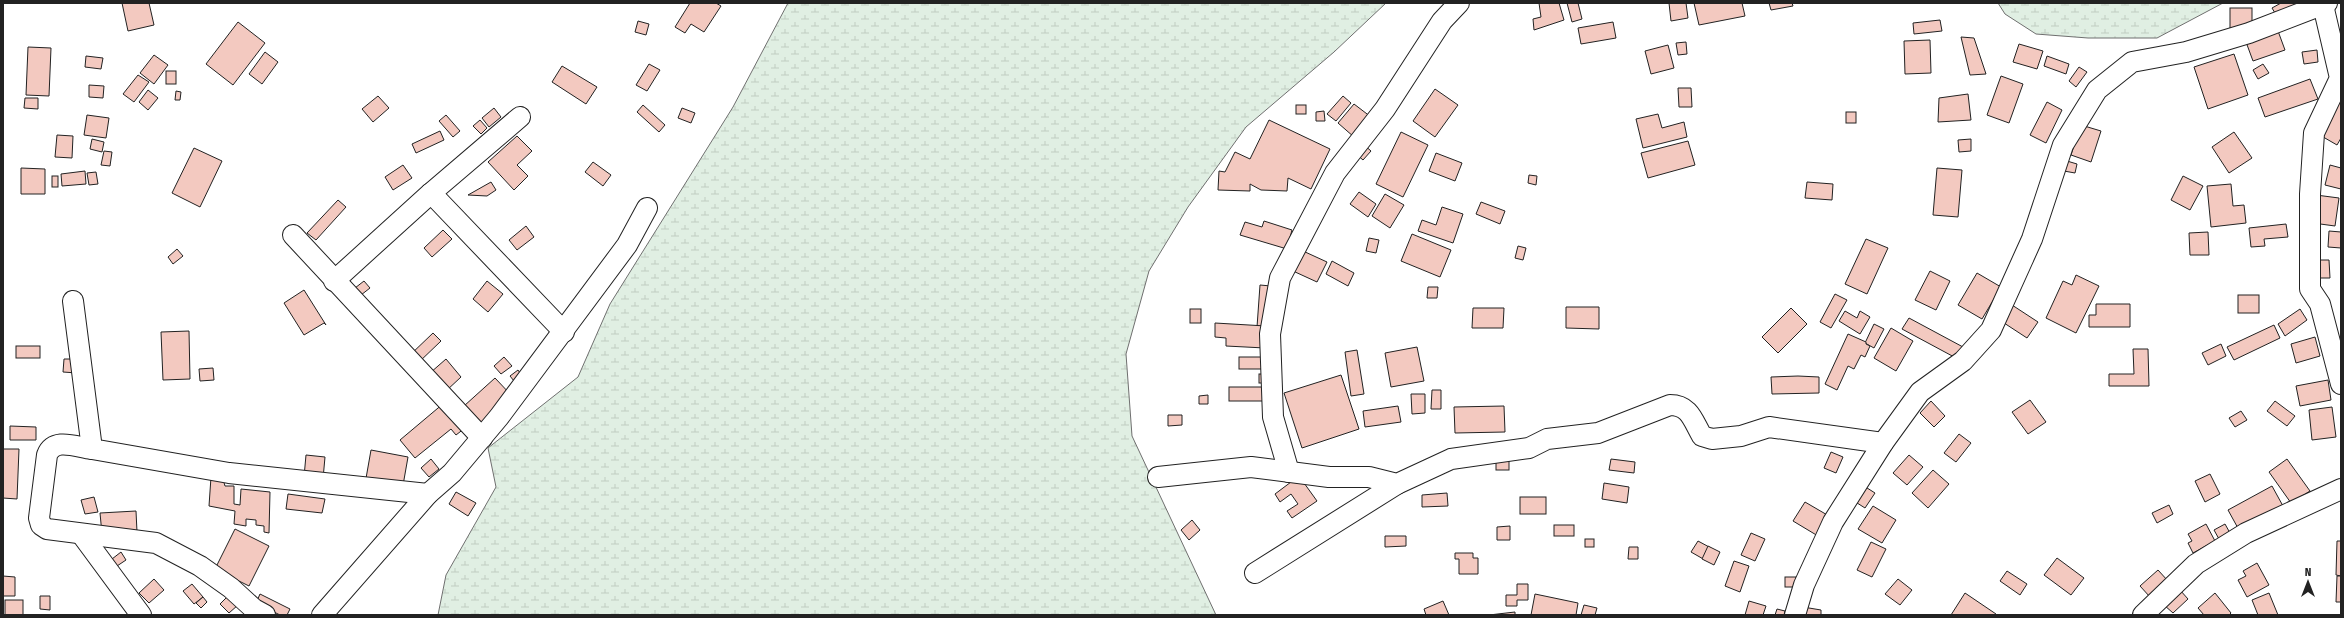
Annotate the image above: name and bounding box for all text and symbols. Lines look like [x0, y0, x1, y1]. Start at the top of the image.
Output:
north arrow [2288, 562, 2328, 602]
text: N [2305, 566, 2311, 579]

